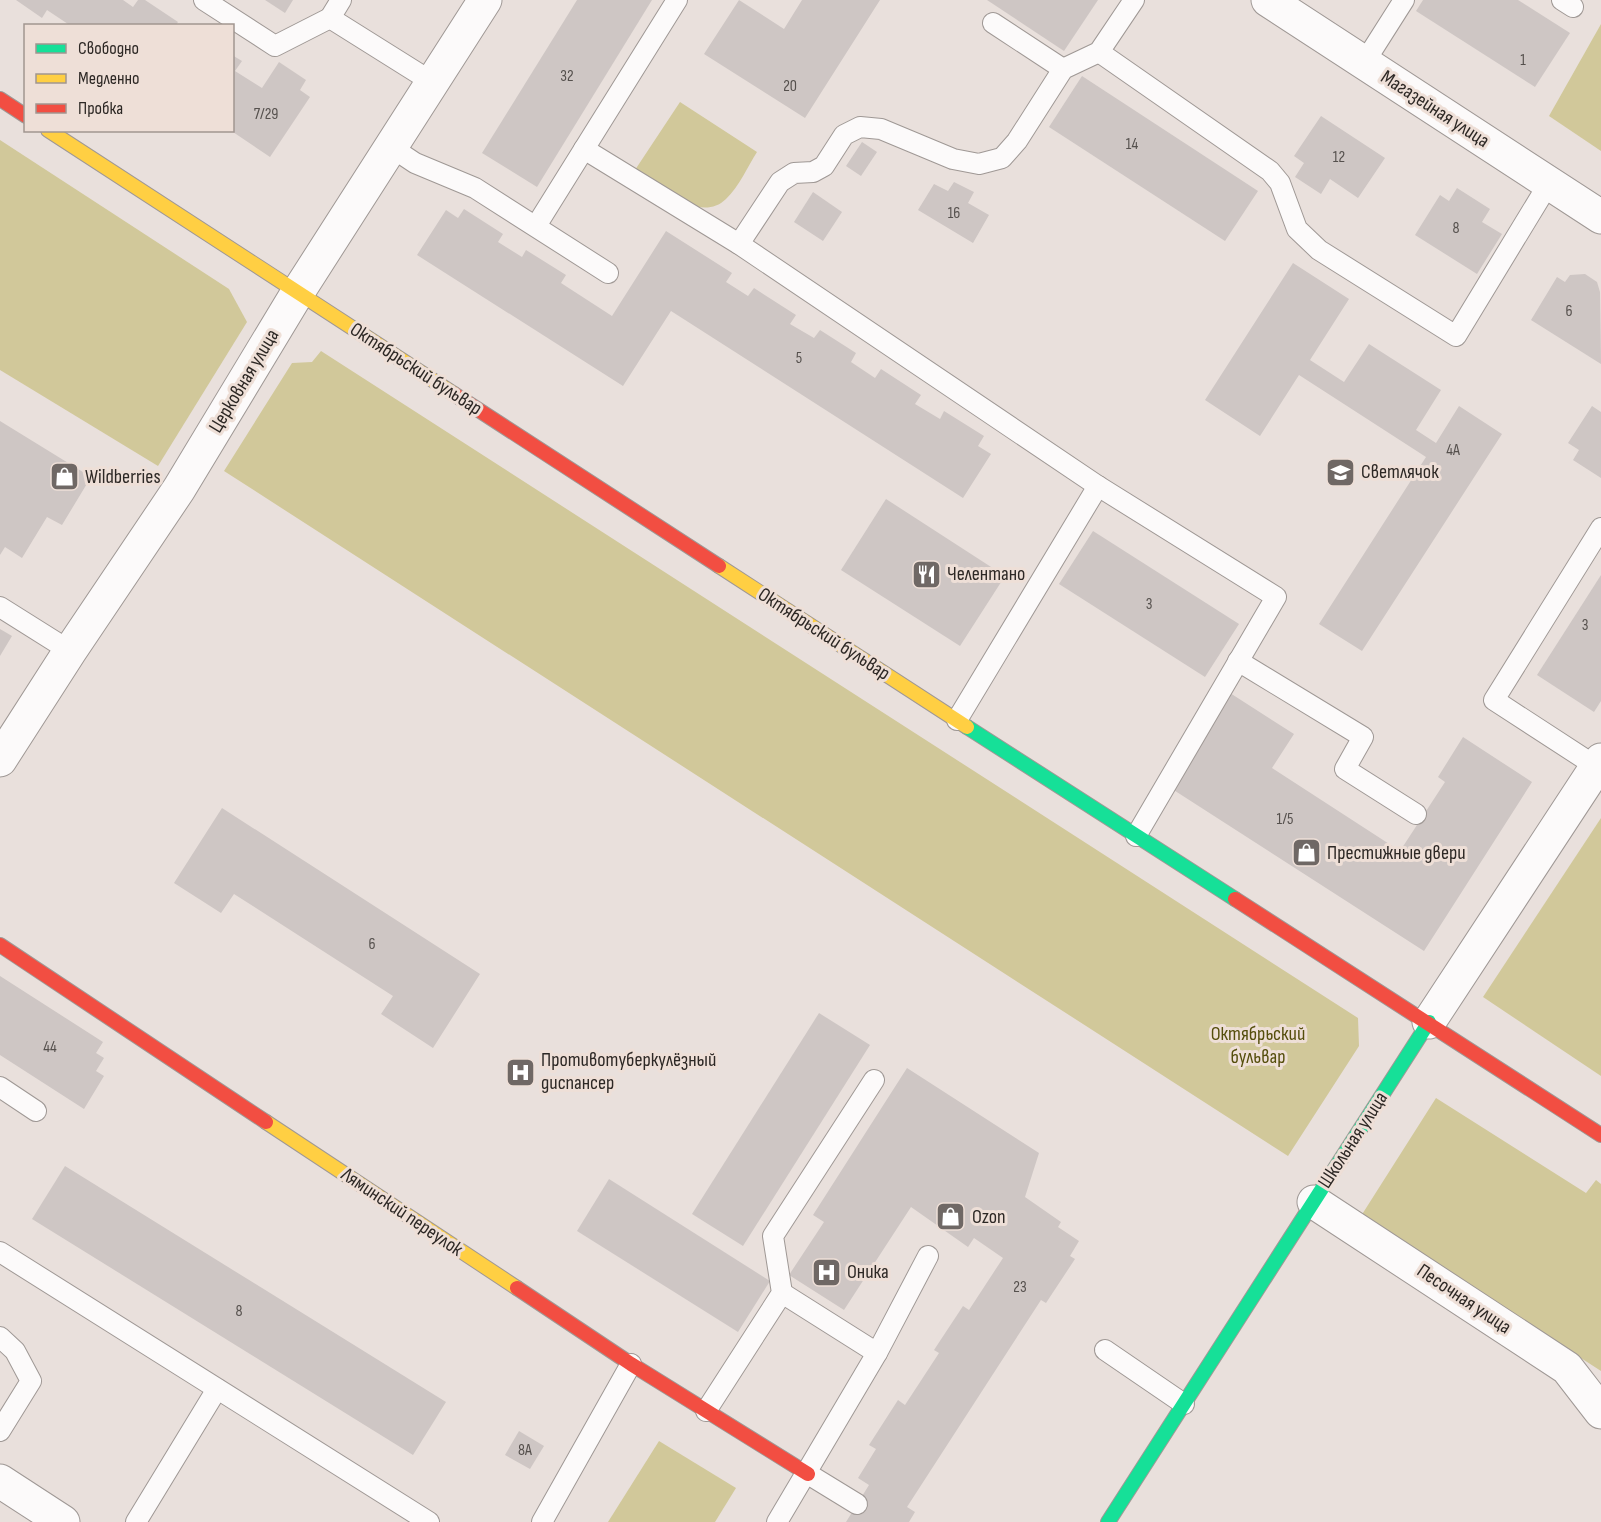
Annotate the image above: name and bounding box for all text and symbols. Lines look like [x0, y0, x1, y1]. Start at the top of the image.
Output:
legend [24, 24, 234, 132]
text: Свободно [78, 38, 139, 59]
house number: 1 [1520, 51, 1526, 70]
street label: Магазейная улица [1376, 65, 1494, 153]
house number: 32 [560, 67, 574, 86]
text: Медленно [78, 68, 140, 89]
house number: 20 [783, 77, 797, 96]
text: Пробка [78, 98, 123, 119]
house number: 7/29 [254, 105, 278, 124]
house number: 14 [1126, 135, 1138, 154]
house number: 12 [1333, 148, 1345, 167]
house number: 16 [948, 204, 960, 223]
house number: 8 [1452, 219, 1460, 238]
house number: 6 [1565, 302, 1573, 321]
street label: Октябрьский бульвар [345, 317, 487, 421]
street label: Церковная улица [204, 325, 284, 437]
house number: 5 [796, 349, 802, 368]
house number: 4А [1446, 441, 1460, 460]
school or university icon: Светлячок [1324, 456, 1356, 488]
place label: Светлячок [1361, 460, 1439, 484]
shop icon: Wildberries [48, 461, 80, 493]
place label: Wildberries [85, 465, 161, 489]
restaurant icon: Челентано [910, 558, 942, 590]
place label: Челентано [947, 562, 1025, 586]
street label: Октябрьский бульвар [753, 582, 895, 686]
house number: 3 [1146, 595, 1152, 614]
house number: 3 [1582, 616, 1588, 635]
house number: 1/5 [1277, 810, 1293, 829]
shop icon: Престижные двери [1290, 837, 1322, 869]
place label: Престижные двери [1327, 841, 1466, 865]
house number: 6 [368, 935, 376, 954]
park label: Октябрьский бульвар [1211, 1022, 1305, 1069]
house number: 44 [43, 1038, 57, 1057]
place label: Противотуберкулёзный диспансер [541, 1048, 716, 1095]
hospital icon: Противотуберкулёзный диспансер [504, 1056, 536, 1088]
street label: Школьная улица [1313, 1087, 1393, 1193]
street label: Ляминский переулок [336, 1162, 468, 1262]
shop icon: Ozon [935, 1201, 967, 1233]
place label: Ozon [972, 1205, 1006, 1229]
hospital icon: Оника [810, 1256, 842, 1288]
street label: Песочная улица [1412, 1259, 1516, 1339]
place label: Оника [847, 1260, 889, 1284]
house number: 23 [1013, 1278, 1027, 1297]
house number: 8 [235, 1302, 243, 1321]
house number: 8А [518, 1441, 532, 1460]

